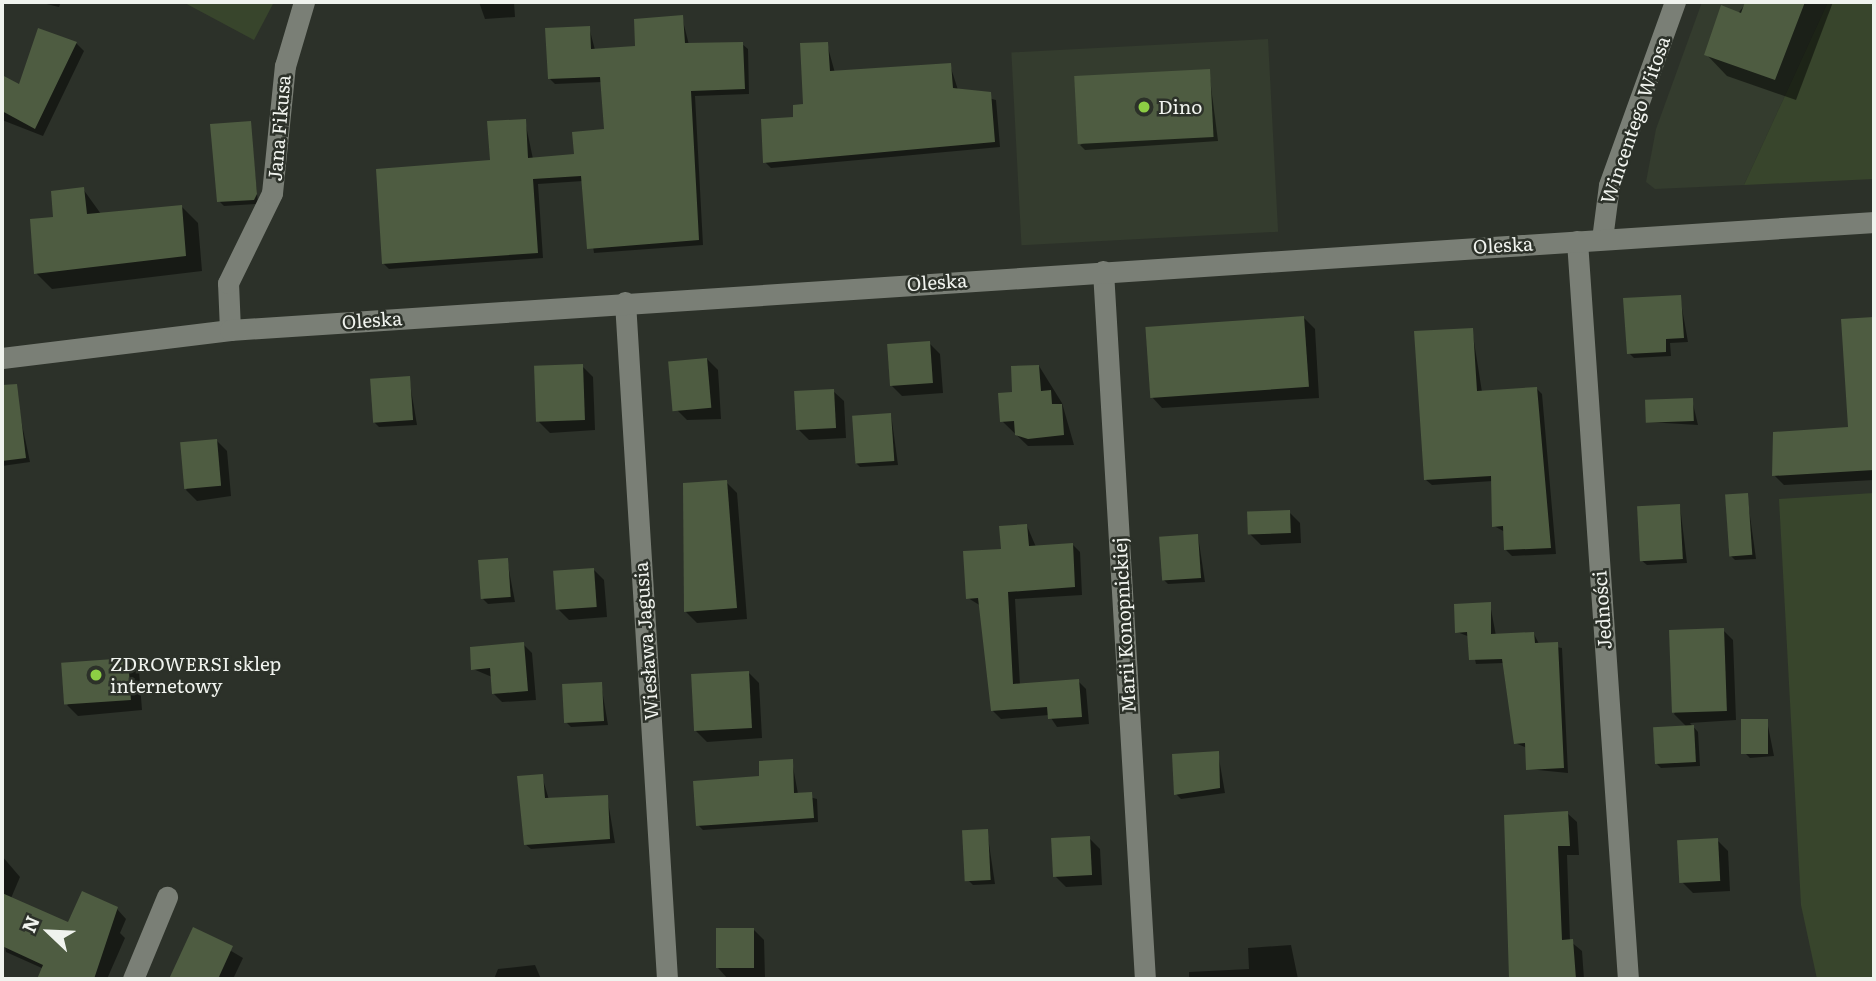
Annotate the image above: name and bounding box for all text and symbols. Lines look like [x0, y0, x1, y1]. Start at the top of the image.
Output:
street label: Wincentego Witosa [1596, 33, 1674, 207]
street label: Jana Fikusa [263, 74, 295, 182]
place label: Dino [1158, 96, 1202, 118]
marker: Dino [1136, 99, 1152, 115]
street label: Oleska [1472, 232, 1534, 258]
street label: Oleska [906, 269, 968, 295]
street label: Oleska [341, 307, 403, 333]
street label: Marii Konopnickiej [1108, 537, 1140, 713]
street label: Wiesława Jagusia [629, 561, 663, 721]
street label: Jedności [1588, 570, 1616, 650]
place label: ZDROWERSI sklep internetowy [110, 653, 281, 697]
marker: ZDROWERSI sklep internetowy [88, 667, 104, 683]
north arrow [14, 897, 84, 967]
text: N [14, 911, 46, 937]

